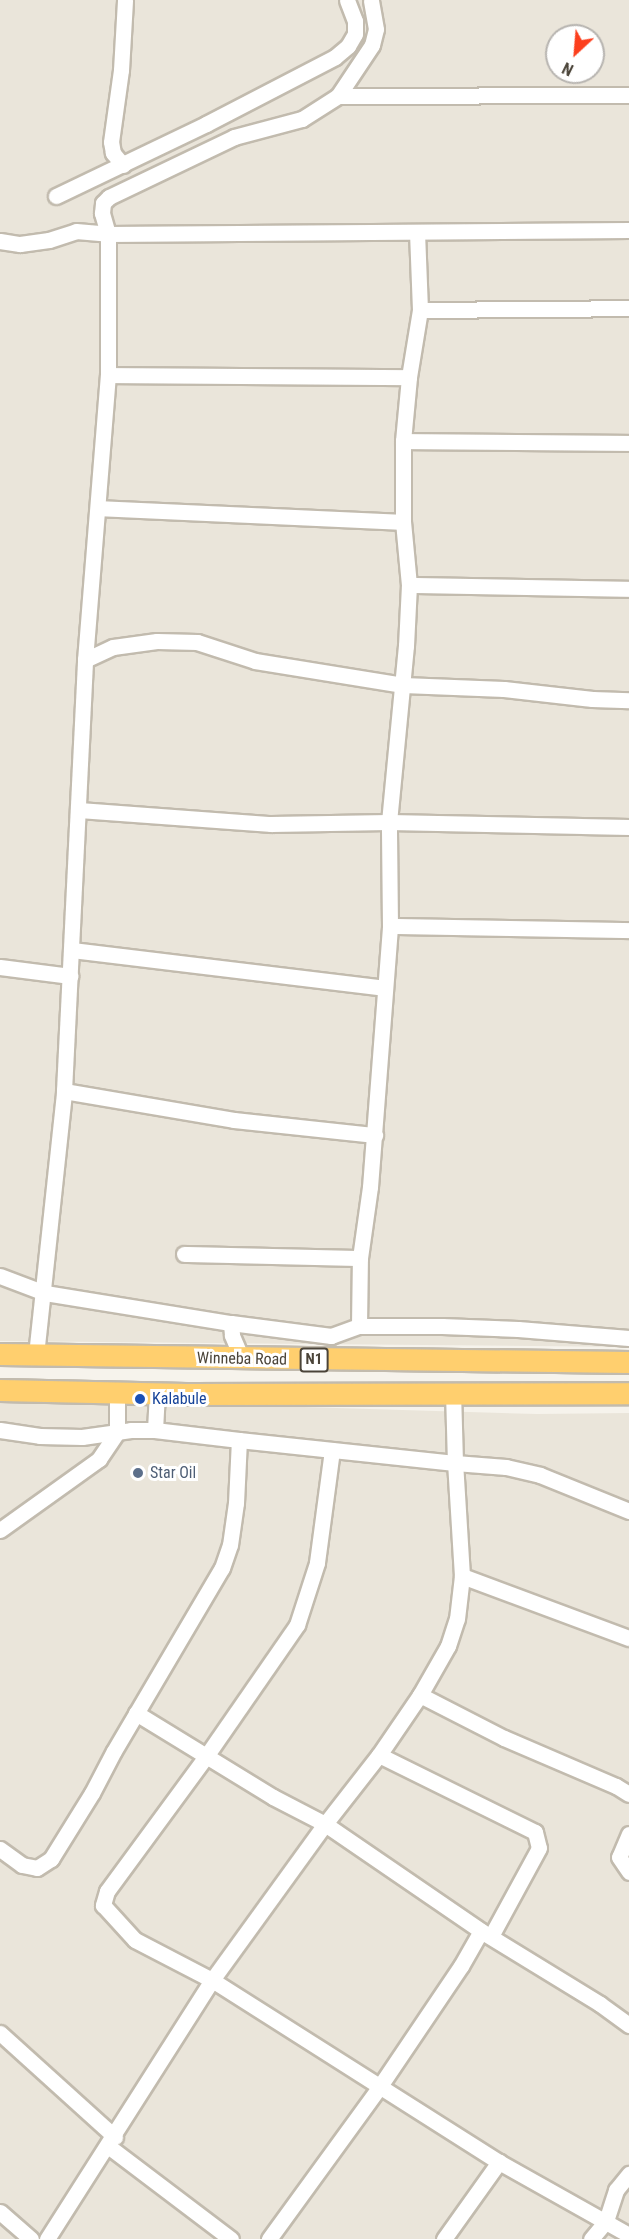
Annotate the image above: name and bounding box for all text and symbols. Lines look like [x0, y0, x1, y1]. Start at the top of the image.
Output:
north arrow [545, 24, 605, 84]
text: N [559, 58, 576, 80]
road number: N1 [299, 1348, 329, 1372]
street label: Winneba Road [197, 1349, 287, 1369]
place label: Kalabule [152, 1389, 207, 1409]
marker: Kalabule [133, 1392, 147, 1406]
place label: Star Oil [150, 1463, 196, 1483]
marker: Star Oil [131, 1466, 145, 1480]

